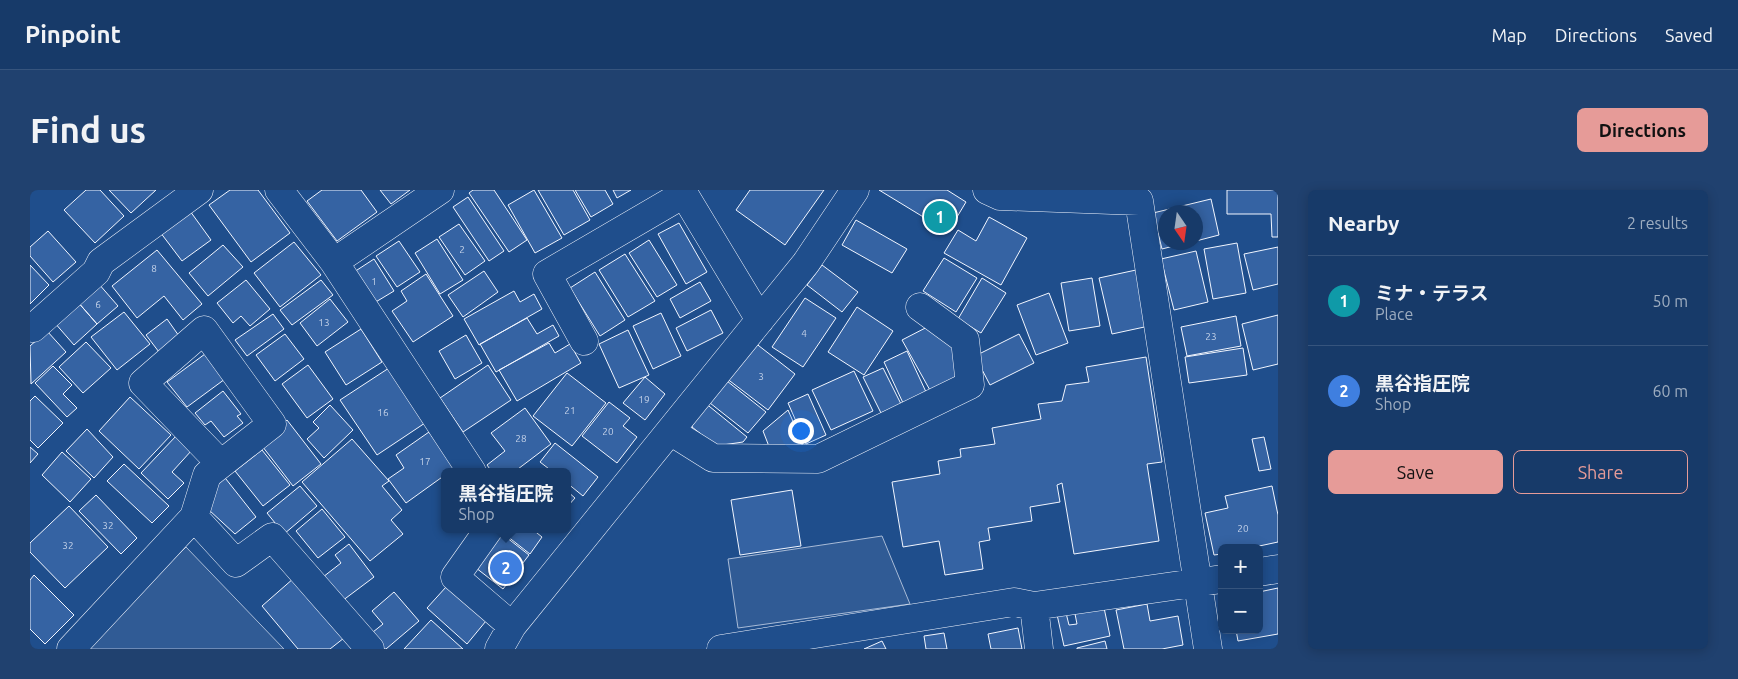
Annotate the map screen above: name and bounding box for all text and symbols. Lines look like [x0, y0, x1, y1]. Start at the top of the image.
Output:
text: Pinpoint [25, 21, 121, 48]
text: Map [1491, 25, 1527, 45]
text: Directions [1555, 25, 1637, 45]
text: Saved [1665, 25, 1713, 45]
button: Directions [1577, 108, 1708, 152]
text: Find us [30, 110, 146, 150]
pin: 1 [924, 198, 956, 236]
north arrow [1158, 205, 1203, 250]
text: Nearby [1328, 211, 1399, 235]
text: 2 results [1627, 214, 1688, 232]
house number: 2 [459, 244, 465, 255]
house number: 8 [151, 263, 157, 274]
house number: 1 [371, 276, 377, 287]
text: ミナ・テラス [1375, 282, 1489, 304]
text: 1 [1339, 292, 1349, 310]
text: 50 m [1652, 292, 1688, 310]
house number: 6 [95, 299, 101, 310]
text: Place [1375, 305, 1413, 323]
house number: 13 [318, 317, 330, 328]
house number: 4 [801, 328, 807, 339]
house number: 23 [1205, 331, 1217, 342]
house number: 3 [758, 371, 764, 382]
text: 黒谷指圧院 [1375, 372, 1470, 394]
text: 2 [1339, 382, 1349, 400]
text: 60 m [1652, 382, 1688, 400]
house number: 19 [638, 394, 650, 405]
text: Shop [1375, 395, 1411, 413]
house number: 21 [564, 405, 576, 416]
house number: 16 [377, 407, 389, 418]
your location [788, 418, 814, 444]
house number: 20 [602, 426, 614, 437]
house number: 28 [515, 433, 527, 444]
button: Save [1328, 450, 1503, 494]
button: Share [1513, 450, 1688, 494]
house number: 17 [419, 456, 431, 467]
popup [441, 468, 571, 533]
text: 黒谷指圧院 [458, 482, 554, 504]
text: Shop [458, 505, 495, 523]
house number: 32 [102, 520, 114, 531]
house number: 20 [1237, 523, 1249, 534]
house number: 32 [62, 540, 74, 551]
map controls [1218, 544, 1263, 634]
button: + [1218, 544, 1263, 589]
pin: 2 [490, 549, 522, 587]
button: − [1218, 589, 1263, 634]

